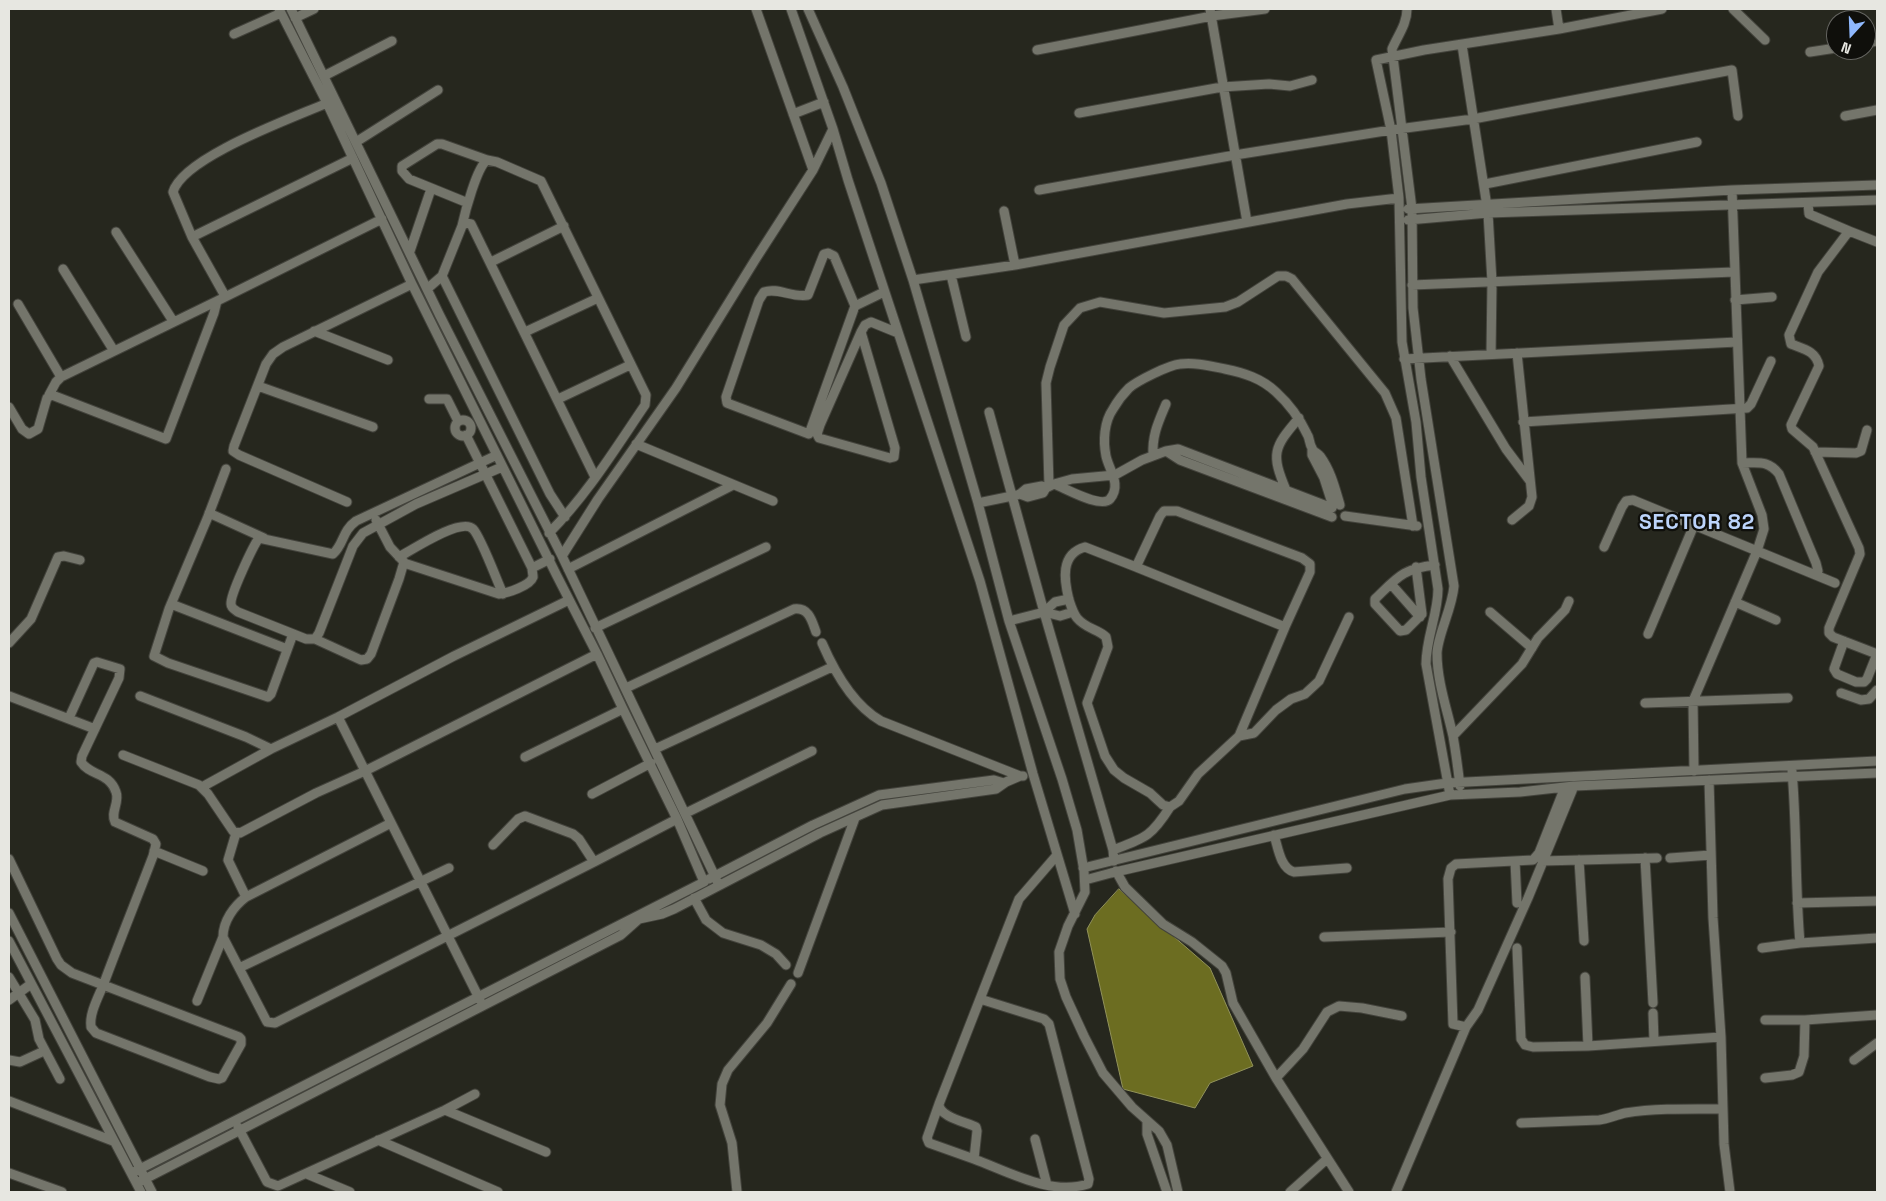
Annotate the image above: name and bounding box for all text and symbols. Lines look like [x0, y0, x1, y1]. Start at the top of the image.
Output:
north arrow [1826, 10, 1876, 60]
text: N [1839, 38, 1854, 58]
district label: SECTOR 82 [1638, 510, 1756, 536]

